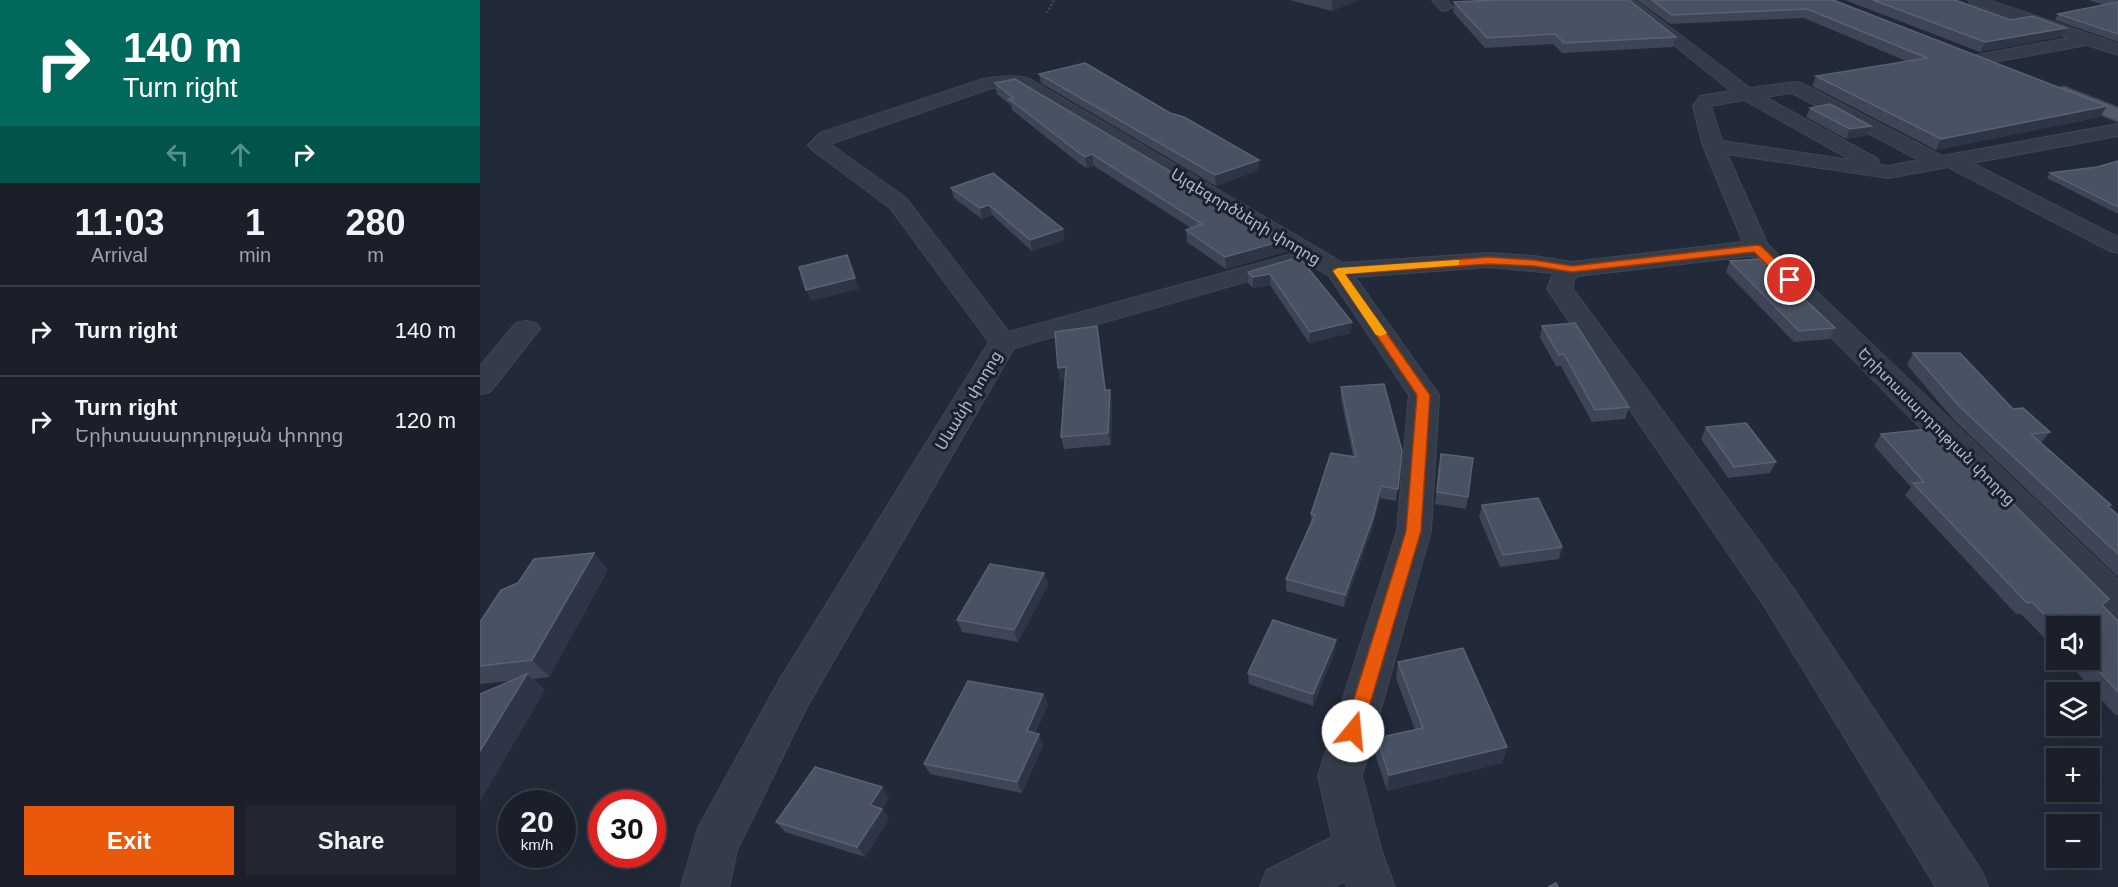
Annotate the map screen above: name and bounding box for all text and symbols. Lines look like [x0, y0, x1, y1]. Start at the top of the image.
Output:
icon: right [24, 24, 102, 102]
text: 140 m [123, 24, 242, 71]
text: Turn right [123, 73, 238, 103]
icon: left [161, 138, 194, 171]
icon: ahead [224, 138, 257, 171]
icon: right [287, 138, 320, 171]
street label: Այգեգործների փողոց [1167, 165, 1324, 269]
text: 11:03 [74, 202, 164, 243]
text: 1 [245, 202, 265, 243]
text: 280 [346, 202, 406, 243]
text: Arrival [91, 244, 148, 266]
text: min [239, 244, 271, 266]
text: m [367, 244, 384, 266]
pin [1764, 254, 1815, 305]
icon: arrive [1773, 263, 1806, 296]
icon: right [24, 315, 57, 348]
text: Turn right [75, 318, 177, 343]
text: 140 m [395, 318, 456, 343]
street label: Երիտասարդության փողոց [1854, 344, 2019, 509]
street label: Սևանի փողոց [932, 348, 1006, 453]
text: Turn right [75, 395, 177, 420]
icon: right [24, 405, 57, 438]
text: 120 m [395, 408, 456, 433]
text: Երիտասարդության փողոց [75, 424, 344, 446]
map controls [2046, 616, 2100, 868]
button: sound [2046, 616, 2100, 670]
button: layers [2046, 682, 2100, 736]
position arrow [1321, 699, 1385, 763]
button: + [2046, 748, 2100, 802]
speed limit sign: 30 [588, 790, 666, 868]
text: 20 [520, 805, 554, 838]
button: Exit [24, 806, 234, 875]
button: Share [246, 806, 456, 875]
button: − [2046, 814, 2100, 868]
text: km/h [521, 836, 553, 853]

